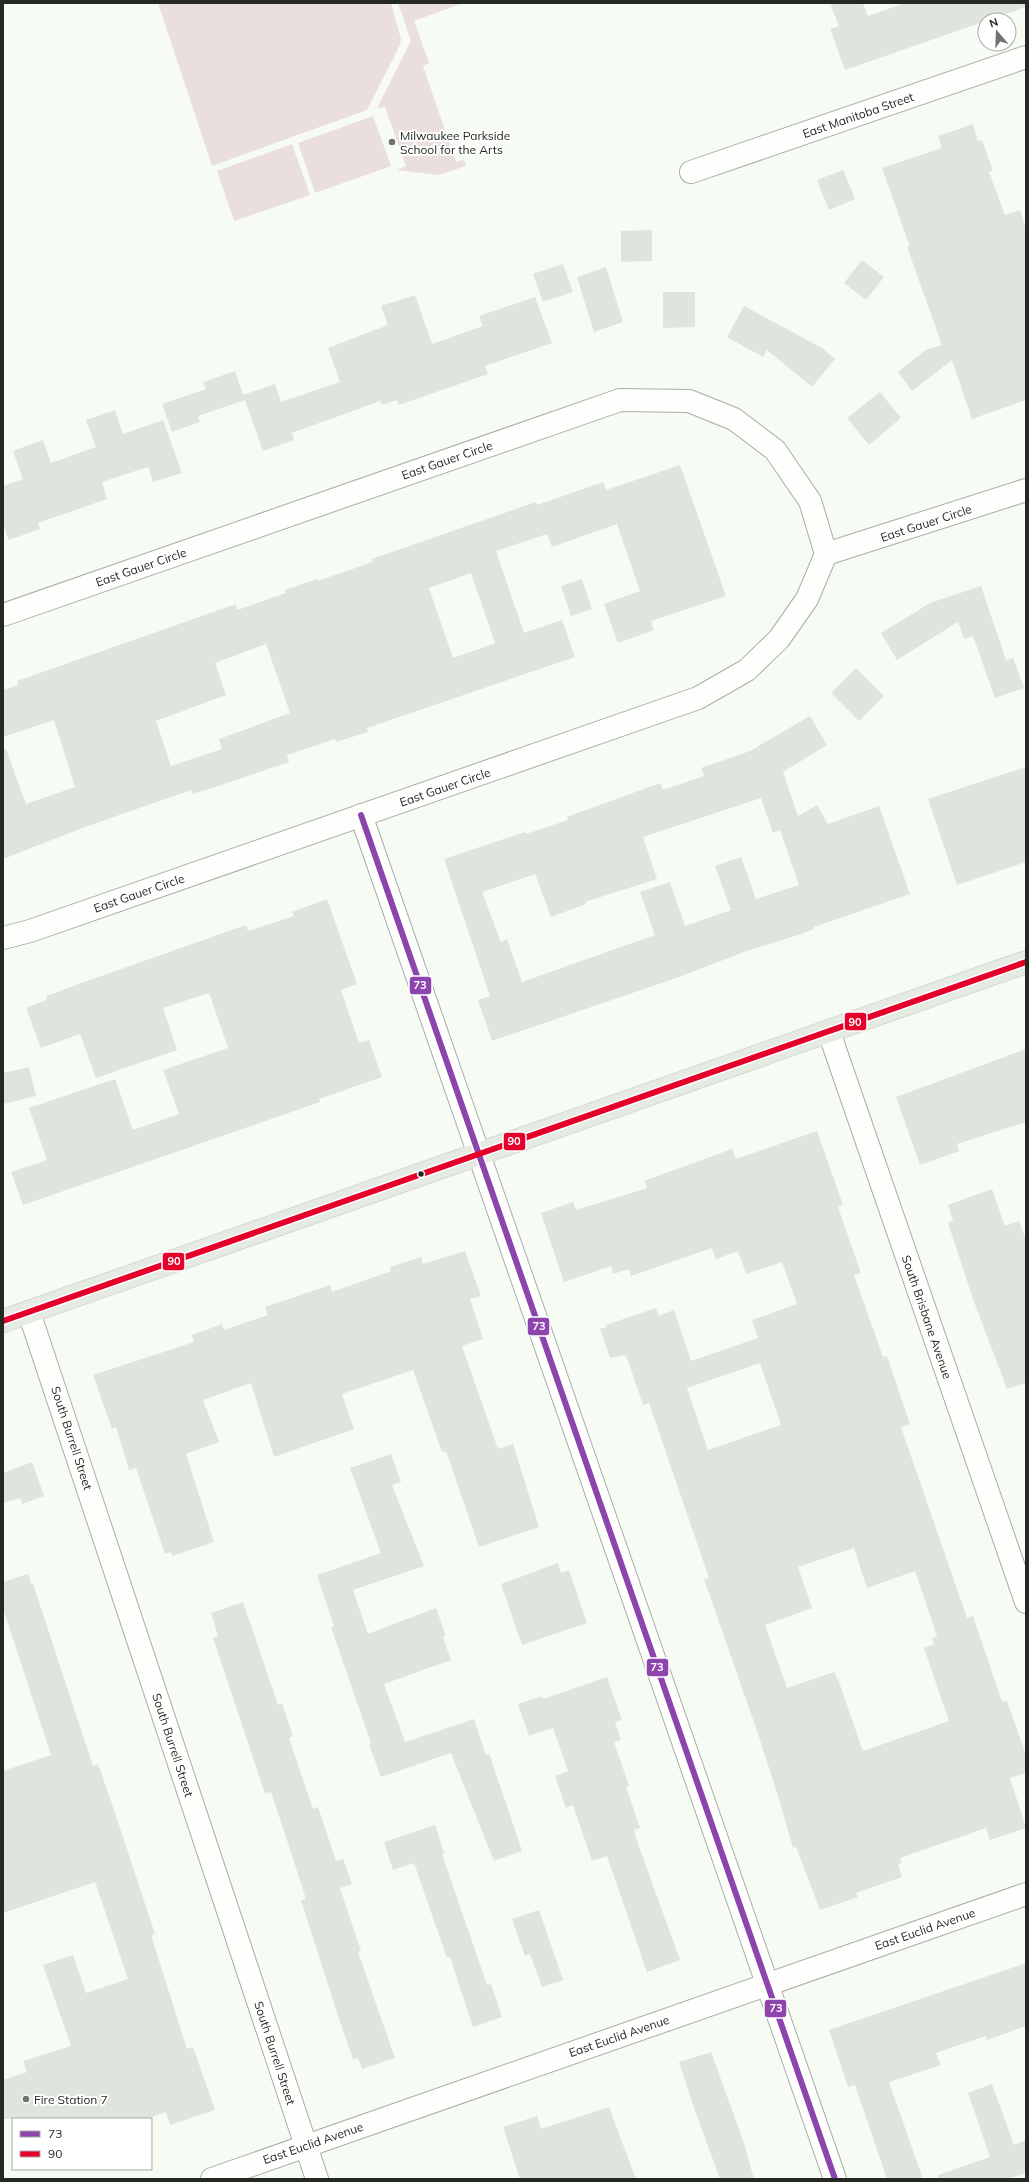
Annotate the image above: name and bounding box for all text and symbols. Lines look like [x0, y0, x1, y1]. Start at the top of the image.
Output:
north arrow [977, 12, 1017, 52]
text: N [988, 15, 1000, 31]
street label: East Manitoba Street [800, 89, 916, 141]
place label: Milwaukee Parkside School for the Arts [400, 128, 510, 157]
marker: Milwaukee Parkside School for the Arts [387, 137, 397, 147]
street label: East Gauer Circle [400, 437, 494, 483]
street label: East Gauer Circle [879, 501, 973, 545]
street label: East Gauer Circle [94, 544, 188, 590]
street label: East Gauer Circle [398, 764, 492, 810]
street label: East Gauer Circle [92, 870, 186, 916]
line badge: 73 [409, 976, 432, 995]
text: 73 [413, 978, 427, 992]
line badge: 90 [844, 1012, 867, 1031]
text: 90 [848, 1015, 862, 1029]
line badge: 90 [503, 1132, 526, 1151]
text: 90 [507, 1134, 521, 1148]
unlabelled marker [416, 1169, 426, 1179]
line badge: 90 [162, 1252, 185, 1271]
street label: South Brisbane Avenue [899, 1253, 955, 1381]
text: 90 [167, 1254, 181, 1268]
line badge: 73 [527, 1317, 550, 1336]
text: 73 [532, 1319, 546, 1333]
street label: South Burrell Street [48, 1384, 96, 1492]
line badge: 73 [646, 1658, 669, 1677]
text: 73 [650, 1660, 664, 1674]
street label: South Burrell Street [149, 1691, 197, 1799]
street label: East Euclid Avenue [873, 1905, 977, 1953]
street label: South Burrell Street [251, 1999, 299, 2107]
line badge: 73 [764, 1999, 787, 2018]
text: 73 [769, 2001, 783, 2015]
street label: East Euclid Avenue [567, 2012, 671, 2060]
place label: Fire Station 7 [34, 2092, 108, 2107]
marker: Fire Station 7 [21, 2094, 31, 2104]
legend [12, 2118, 152, 2170]
street label: East Euclid Avenue [261, 2119, 365, 2167]
text: 73 [48, 2126, 62, 2141]
text: 90 [48, 2146, 62, 2161]

